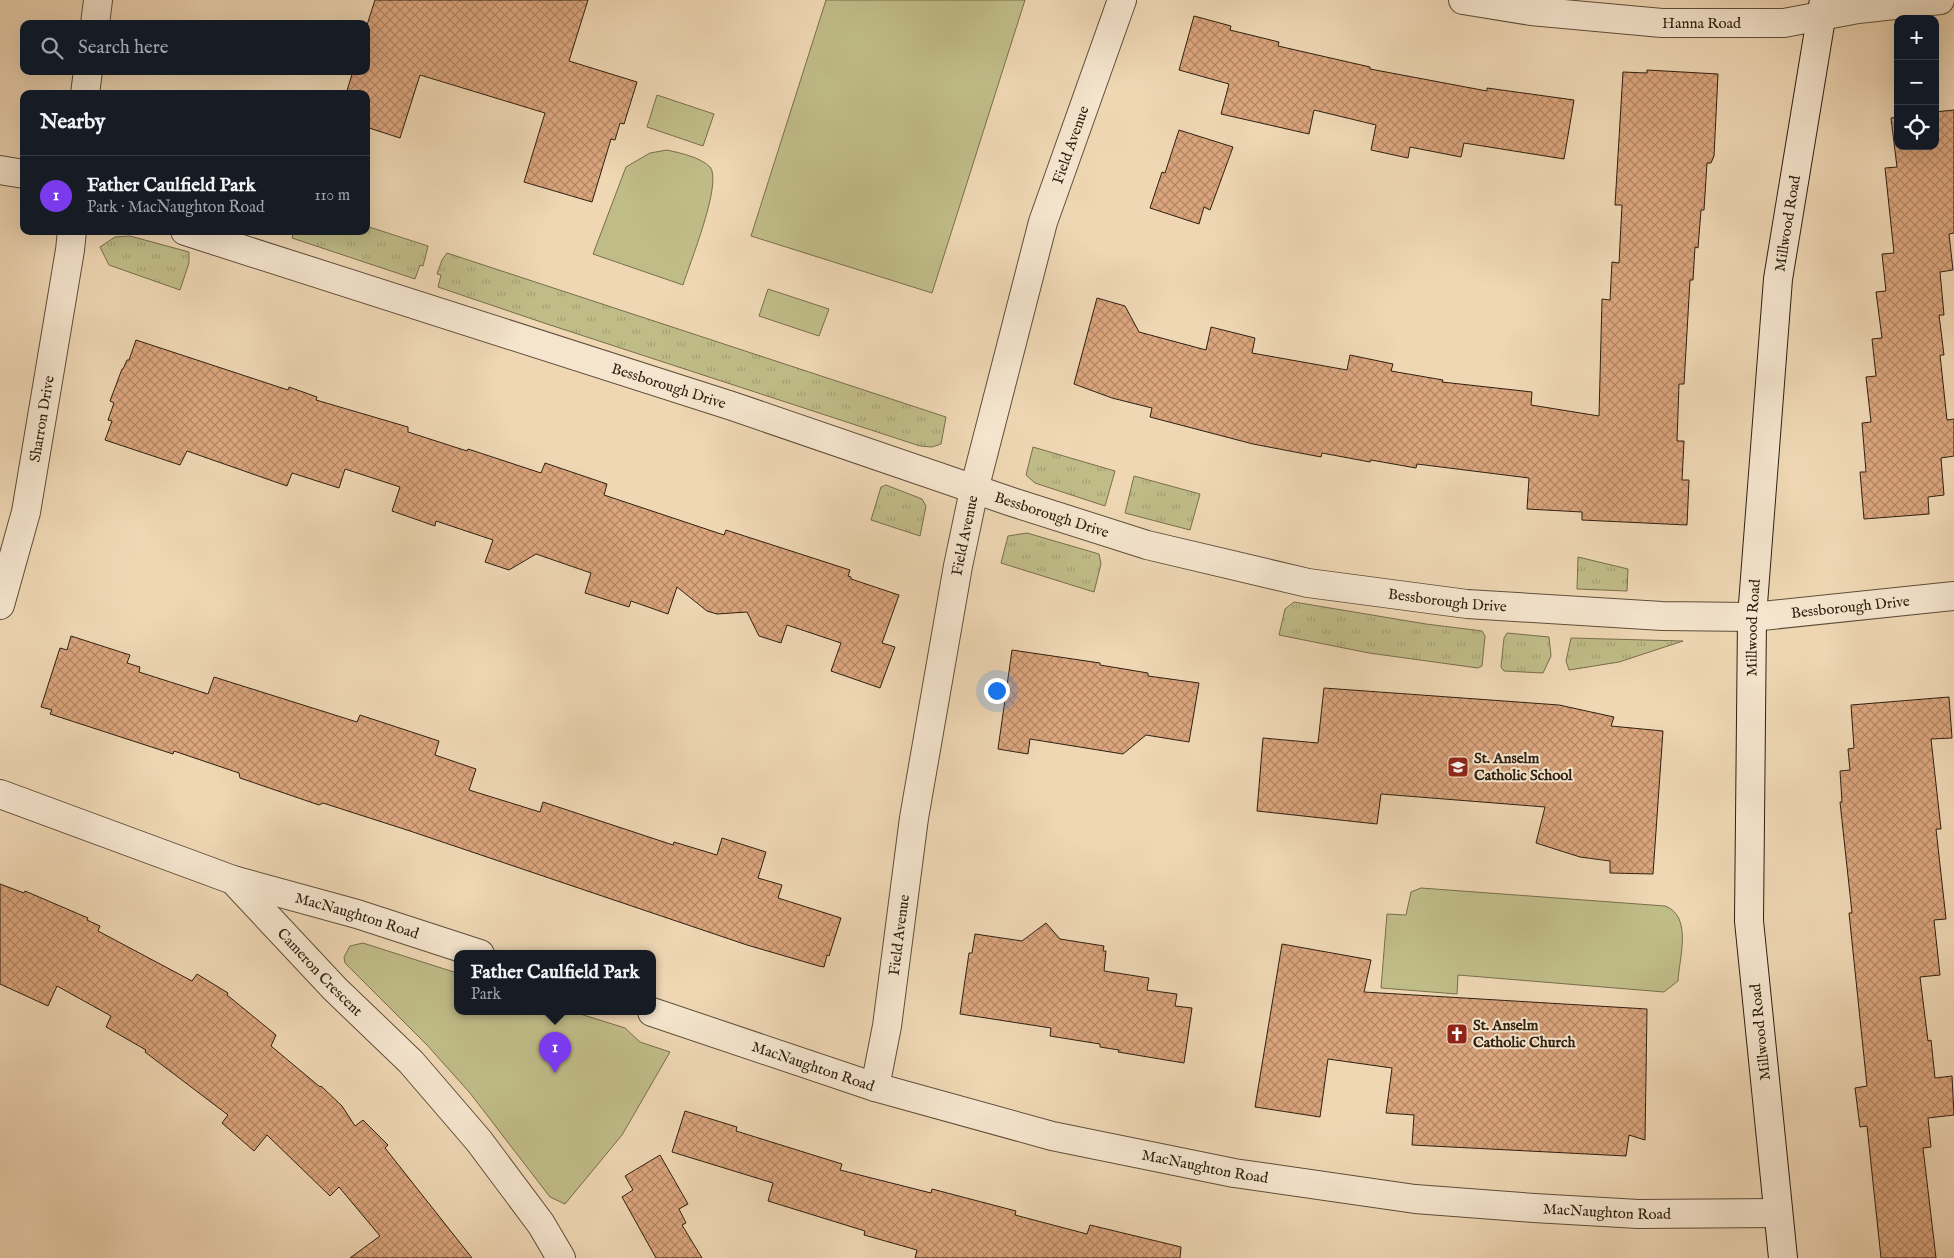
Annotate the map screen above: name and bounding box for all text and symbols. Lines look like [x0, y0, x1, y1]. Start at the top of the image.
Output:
street label: Hanna Road [1662, 14, 1742, 33]
map controls [1894, 15, 1939, 150]
button: + [1894, 15, 1939, 60]
search box [20, 20, 370, 75]
icon: search [38, 34, 66, 62]
text: Search here [78, 36, 169, 60]
button: − [1894, 60, 1939, 105]
street label: Field Avenue [1048, 103, 1094, 187]
button: locate [1894, 105, 1939, 150]
text: Nearby [40, 109, 105, 136]
street label: Millwood Road [1770, 173, 1805, 273]
text: Father Caulfield Park [87, 174, 256, 198]
text: 1 [53, 186, 59, 206]
text: 110 m [314, 186, 350, 206]
text: Park · MacNaughton Road [87, 198, 265, 218]
street label: Bessborough Drive [609, 359, 728, 414]
street label: Sharron Drive [26, 374, 59, 464]
street label: Bessborough Drive [992, 488, 1111, 542]
street label: Field Avenue [947, 494, 983, 577]
street label: Millwood Road [1742, 578, 1765, 676]
street label: Bessborough Drive [1387, 585, 1507, 616]
street label: Bessborough Drive [1790, 592, 1911, 623]
your location [984, 678, 1010, 704]
place label: St. Anselm Catholic School [1474, 749, 1573, 785]
school or university icon: St. Anselm Catholic School [1446, 755, 1470, 779]
street label: MacNaughton Road [293, 888, 422, 944]
street label: Field Avenue [885, 893, 914, 977]
street label: Cameron Crescent [273, 924, 366, 1020]
popup [454, 950, 656, 1015]
text: Father Caulfield Park [471, 961, 639, 985]
street label: Millwood Road [1746, 982, 1775, 1081]
text: Park [471, 985, 501, 1005]
place label: St. Anselm Catholic Church [1473, 1016, 1576, 1052]
church icon: St. Anselm Catholic Church [1445, 1022, 1469, 1046]
pin: 1 [539, 1032, 571, 1073]
street label: MacNaughton Road [749, 1037, 878, 1096]
street label: MacNaughton Road [1140, 1146, 1270, 1188]
street label: MacNaughton Road [1542, 1200, 1672, 1224]

